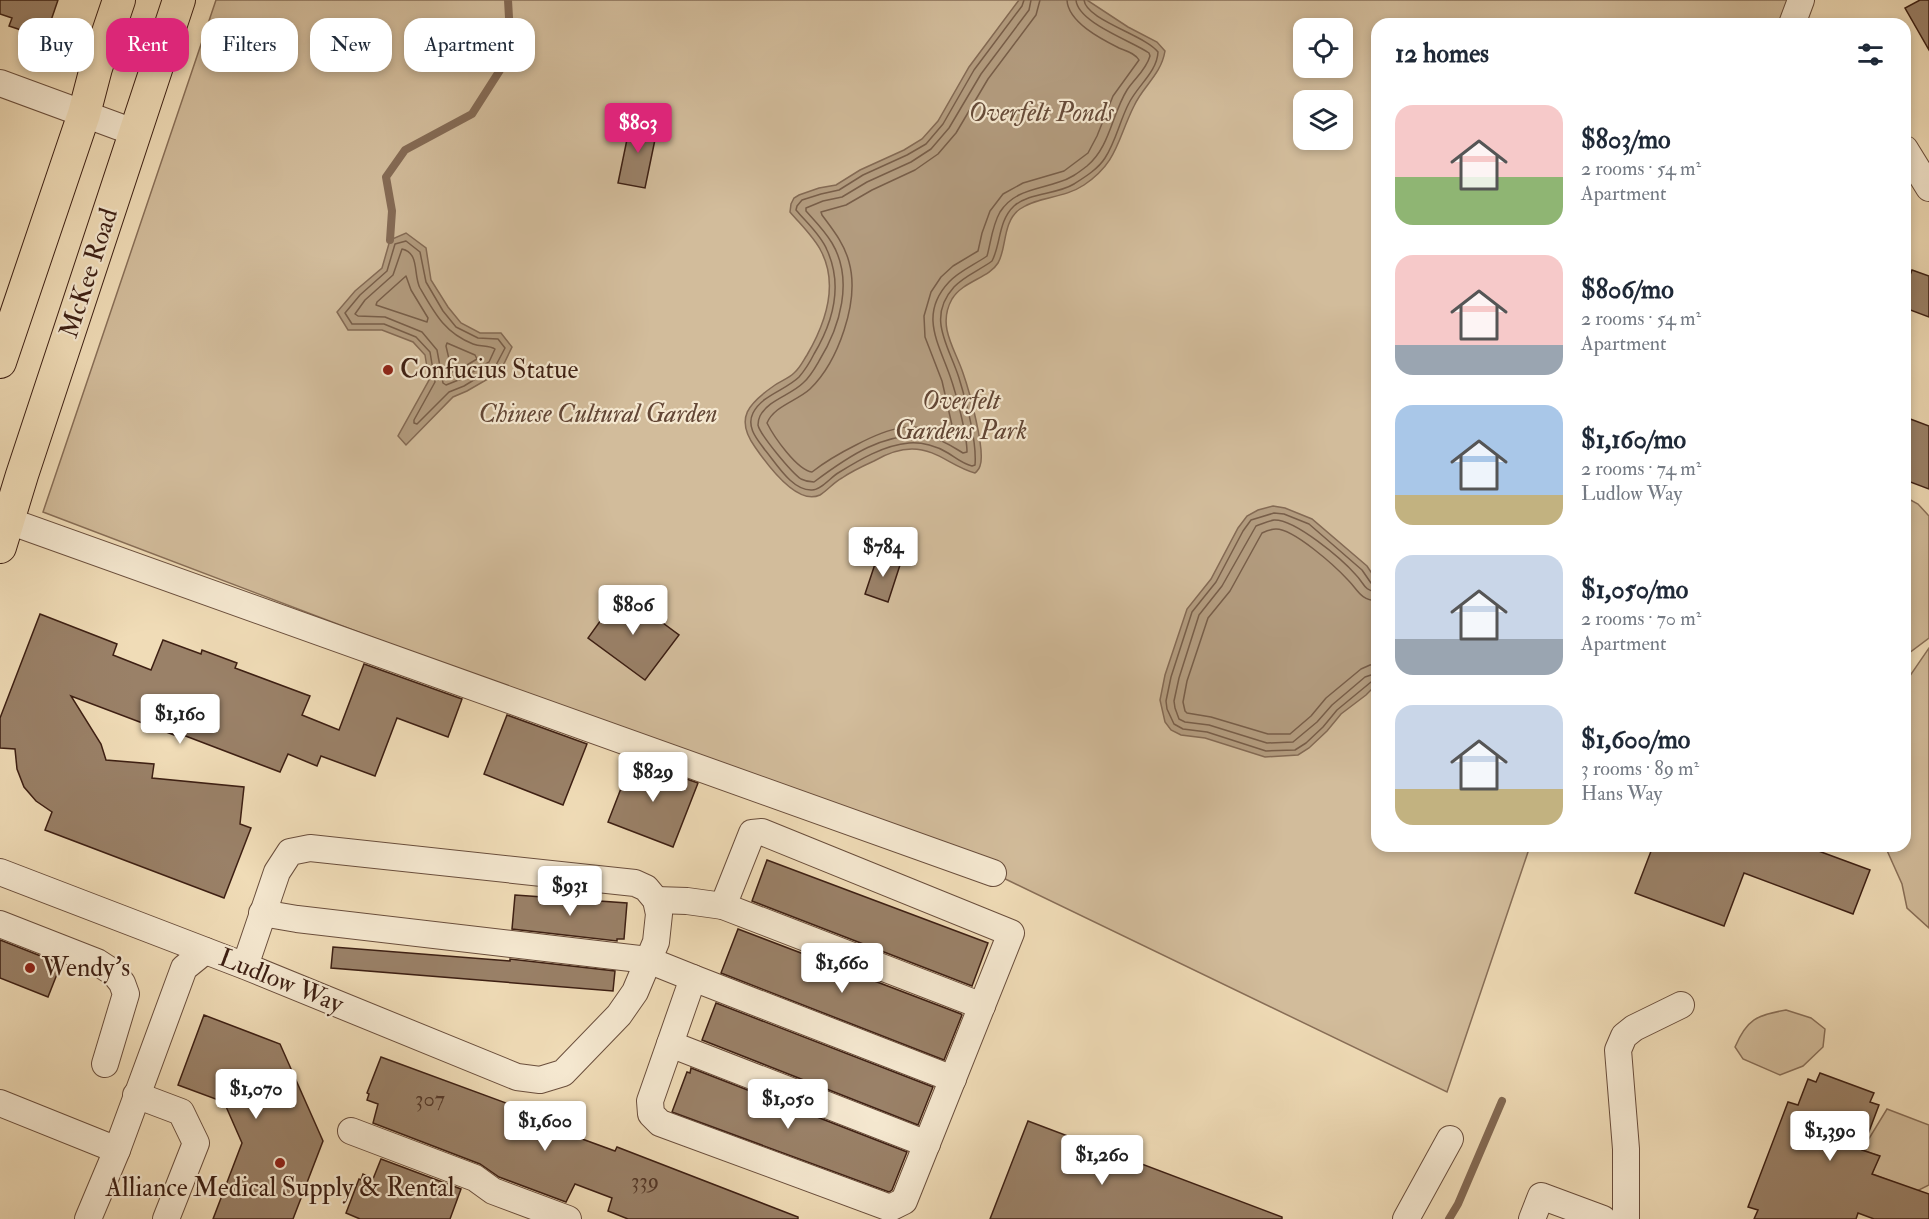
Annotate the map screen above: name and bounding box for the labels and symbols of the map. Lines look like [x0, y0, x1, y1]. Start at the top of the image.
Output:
water label: Overfelt Ponds [968, 96, 1114, 129]
pin: $803 [602, 103, 674, 154]
street label: McKee Road [53, 204, 125, 342]
place label: Confucius Statue [400, 354, 578, 386]
marker: Confucius Statue [381, 363, 395, 377]
park label: Overfelt Gardens Park [895, 385, 1027, 447]
park label: Chinese Cultural Garden [478, 398, 718, 430]
pin: $784 [847, 527, 919, 578]
pin: $806 [597, 585, 669, 636]
pin: $1,160 [131, 694, 229, 745]
pin: $829 [617, 752, 689, 803]
pin: $931 [534, 866, 606, 917]
street label: Ludlow Way [214, 942, 348, 1021]
pin: $1,660 [793, 943, 891, 994]
place label: Wendy's [41, 952, 130, 984]
marker: Wendy's [23, 961, 37, 975]
pin: $1,070 [207, 1069, 305, 1120]
pin: $1,050 [739, 1079, 837, 1130]
house number: 307 [415, 1085, 445, 1113]
pin: $1,600 [496, 1101, 594, 1152]
pin: $1,390 [1781, 1111, 1879, 1162]
pin: $1,260 [1053, 1135, 1151, 1186]
marker: Alliance Medical Supply & Rental [273, 1156, 287, 1170]
house number: 339 [631, 1167, 659, 1195]
place label: Alliance Medical Supply & Rental [104, 1172, 455, 1205]

